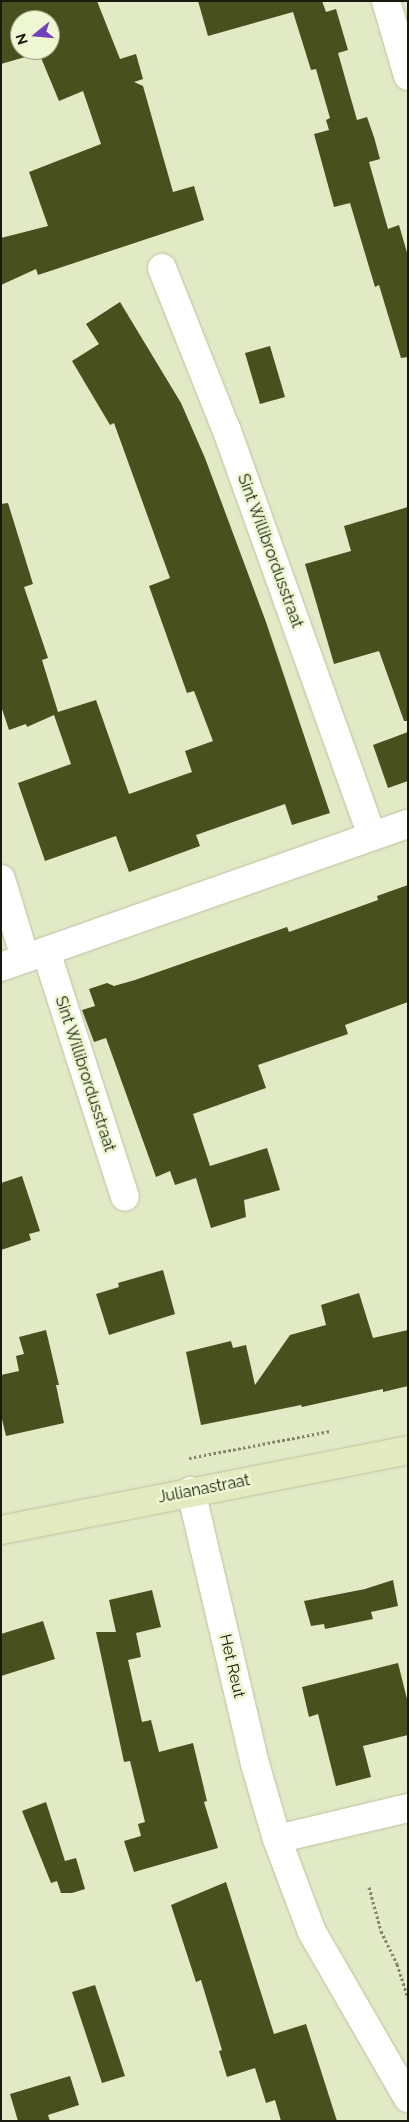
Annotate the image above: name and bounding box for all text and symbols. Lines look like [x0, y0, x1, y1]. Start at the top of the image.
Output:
north arrow [10, 10, 60, 60]
text: N [12, 32, 31, 47]
street label: Sint Willibrordusstraat [233, 471, 307, 631]
street label: Sint Willibrordusstraat [51, 994, 119, 1154]
street label: Julianastraat [156, 1471, 252, 1507]
street label: Het Reut [215, 1632, 249, 1700]

